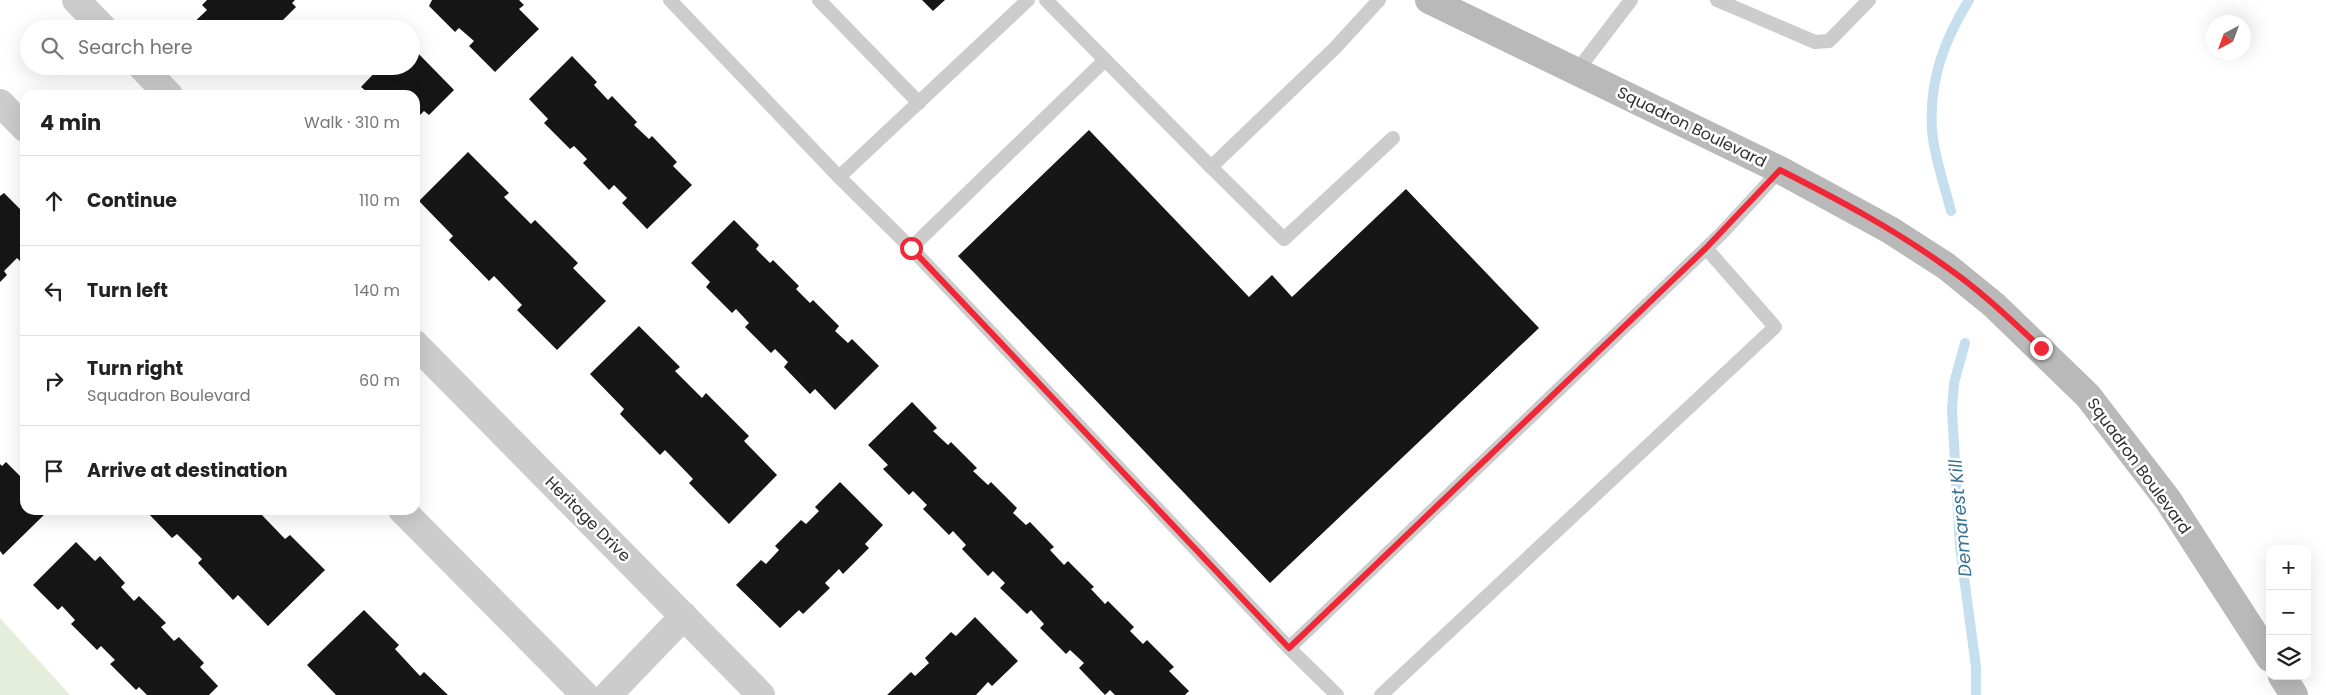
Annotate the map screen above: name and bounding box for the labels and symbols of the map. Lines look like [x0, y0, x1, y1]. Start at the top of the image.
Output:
north arrow [2206, 15, 2251, 60]
street label: Squadron Boulevard [1613, 81, 1771, 173]
route start [900, 237, 923, 260]
route end [2030, 337, 2053, 360]
street label: Squadron Boulevard [2082, 393, 2196, 539]
water label: Demarest Kill [1942, 458, 1978, 578]
street label: Heritage Drive [540, 471, 636, 567]

